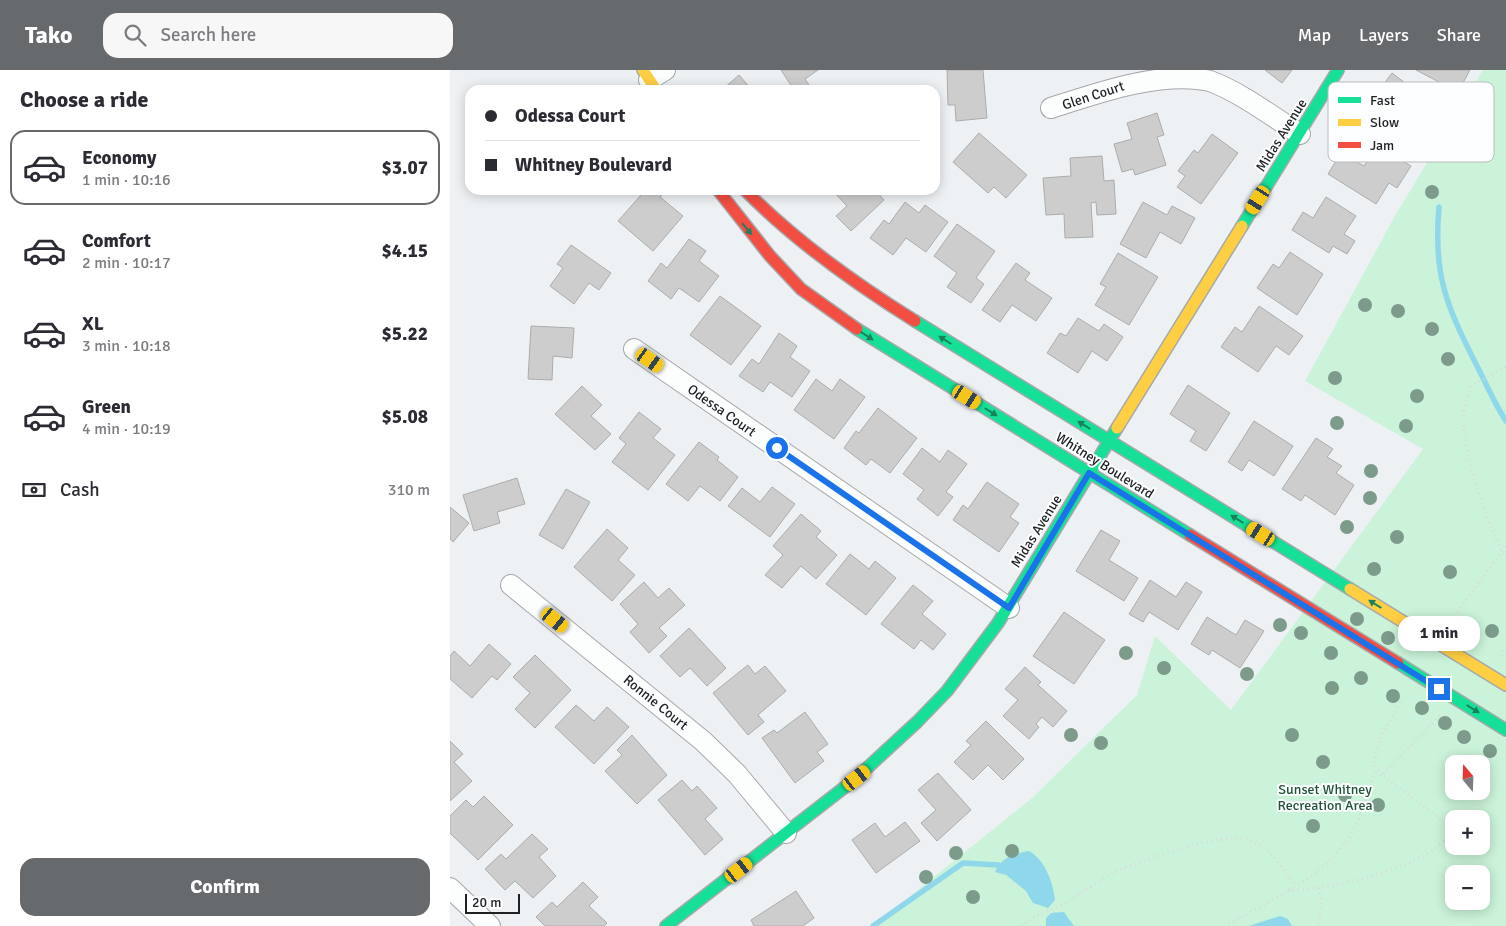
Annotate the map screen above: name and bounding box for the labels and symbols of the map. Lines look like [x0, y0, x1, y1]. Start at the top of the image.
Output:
street label: Glen Court [1060, 77, 1126, 113]
legend [1328, 82, 1494, 162]
text: Fast [1370, 92, 1395, 109]
street label: Midas Avenue [1252, 96, 1311, 175]
text: Slow [1370, 114, 1399, 131]
text: Jam [1370, 137, 1394, 154]
car [1243, 183, 1272, 217]
one-way arrow [741, 222, 752, 235]
one-way arrow [861, 332, 874, 341]
one-way arrow [939, 335, 952, 344]
car [633, 345, 666, 375]
street label: Odessa Court [684, 381, 759, 440]
car [950, 383, 983, 411]
one-way arrow [984, 408, 997, 417]
one-way arrow [1077, 420, 1090, 429]
street label: Whitney Boulevard [1053, 428, 1157, 502]
route start [766, 437, 788, 459]
street label: Midas Avenue [1007, 492, 1066, 571]
one-way arrow [1230, 515, 1243, 524]
car [1244, 520, 1277, 548]
one-way arrow [1369, 600, 1382, 609]
car [538, 605, 571, 635]
callout: 1 min [1398, 616, 1480, 652]
street label: Ronnie Court [620, 671, 692, 734]
route end [1428, 678, 1450, 700]
one-way arrow [1467, 705, 1480, 714]
north arrow [1445, 755, 1490, 800]
car [840, 763, 873, 793]
park label: Sunset Whitney Recreation Area [1277, 781, 1373, 814]
car [722, 855, 755, 885]
scale bar [465, 891, 520, 914]

